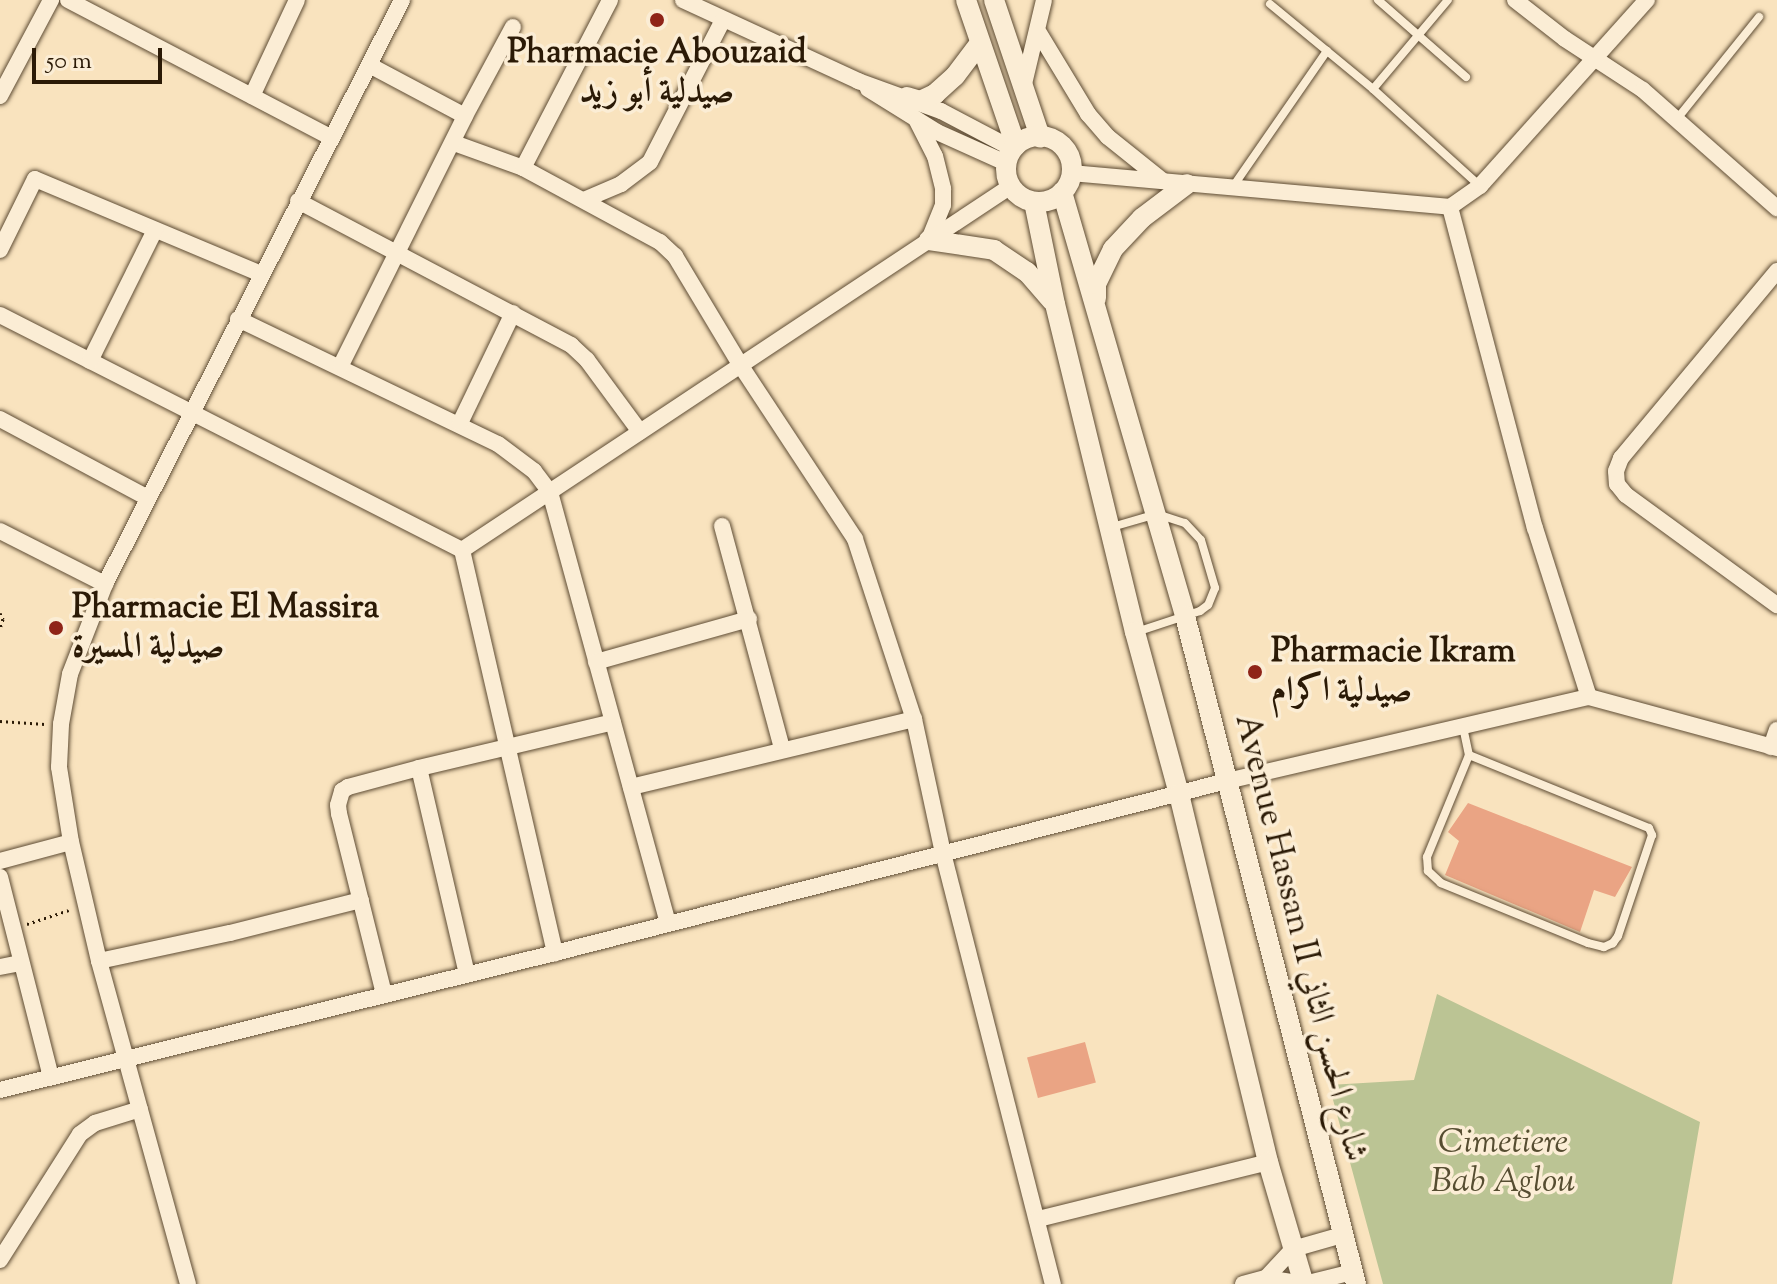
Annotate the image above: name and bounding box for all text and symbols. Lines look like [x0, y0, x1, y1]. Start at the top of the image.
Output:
marker: Pharmacie Abouzaid صيدلية أبو زيد [648, 11, 666, 29]
scale bar [36, 32, 166, 82]
place label: Pharmacie Abouzaid صيدلية أبو زيد [507, 33, 807, 112]
text: 50 m [46, 45, 92, 79]
place label: Pharmacie El Massira صيدلية المسيرة [72, 588, 379, 668]
marker: Pharmacie El Massira صيدلية المسيرة [47, 619, 65, 637]
place label: Pharmacie Ikram صيدلية اكرام [1271, 632, 1516, 712]
marker: Pharmacie Ikram صيدلية اكرام [1246, 663, 1264, 681]
street label: Avenue Hassan II شارع الحسن الثاني [1225, 710, 1375, 1166]
park label: Cimetiere Bab Aglou [1431, 1123, 1575, 1202]

